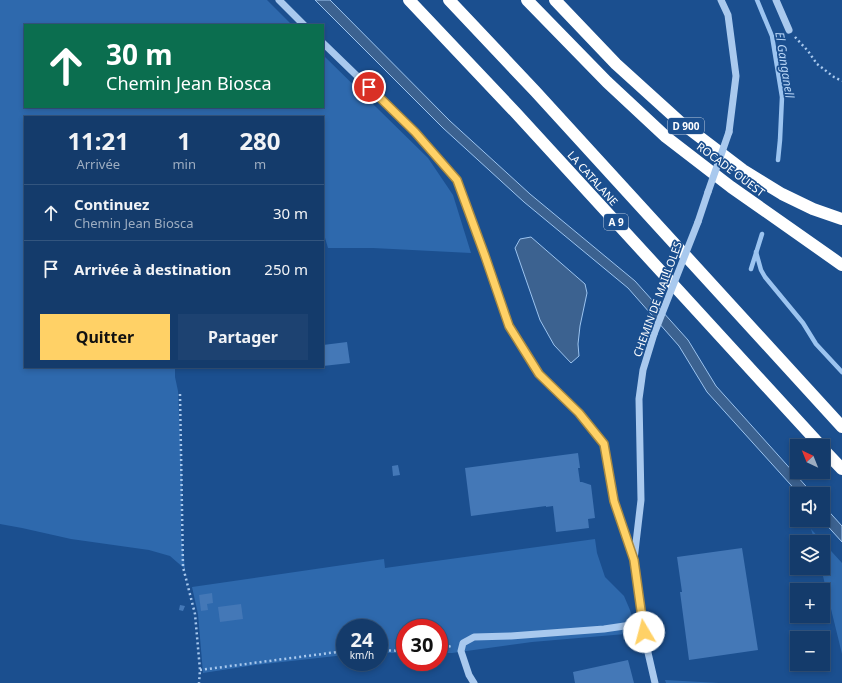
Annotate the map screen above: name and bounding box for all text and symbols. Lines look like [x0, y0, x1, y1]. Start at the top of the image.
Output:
water label: El Ganganell [771, 30, 799, 100]
text: 30 m [106, 35, 173, 73]
icon: ahead [40, 40, 92, 92]
pin [352, 70, 386, 104]
text: Chemin Jean Biosca [106, 71, 272, 95]
icon: arrive [358, 76, 380, 98]
road number: D 900 [668, 118, 704, 134]
text: 11:21 [67, 124, 129, 157]
text: 1 [177, 124, 191, 157]
text: 280 [239, 124, 281, 157]
street label: ROCADE OUEST [694, 139, 768, 199]
street label: LA CATALANE [565, 148, 621, 208]
text: Arrivée [76, 155, 120, 173]
text: min [172, 155, 196, 173]
text: m [254, 155, 266, 173]
text: Continuez [74, 194, 149, 214]
icon: ahead [40, 202, 62, 224]
text: 30 m [273, 203, 308, 223]
text: Chemin Jean Biosca [74, 214, 194, 232]
road number: A 9 [604, 214, 628, 230]
street label: CHEMIN DE MAILLOLES [629, 239, 685, 359]
icon: arrive [40, 258, 62, 280]
text: Arrivée à destination [74, 259, 231, 279]
text: 250 m [264, 259, 308, 279]
button: Quitter [40, 314, 170, 360]
button: Partager [178, 314, 308, 360]
north arrow [790, 439, 830, 479]
map controls [790, 439, 830, 671]
button: sound [790, 487, 830, 527]
button: layers [790, 535, 830, 575]
button: + [790, 583, 830, 623]
position arrow [623, 611, 665, 653]
speed limit sign: 30 [396, 619, 448, 671]
text: 24 [351, 626, 373, 653]
button: − [790, 631, 830, 671]
text: km/h [350, 648, 374, 662]

